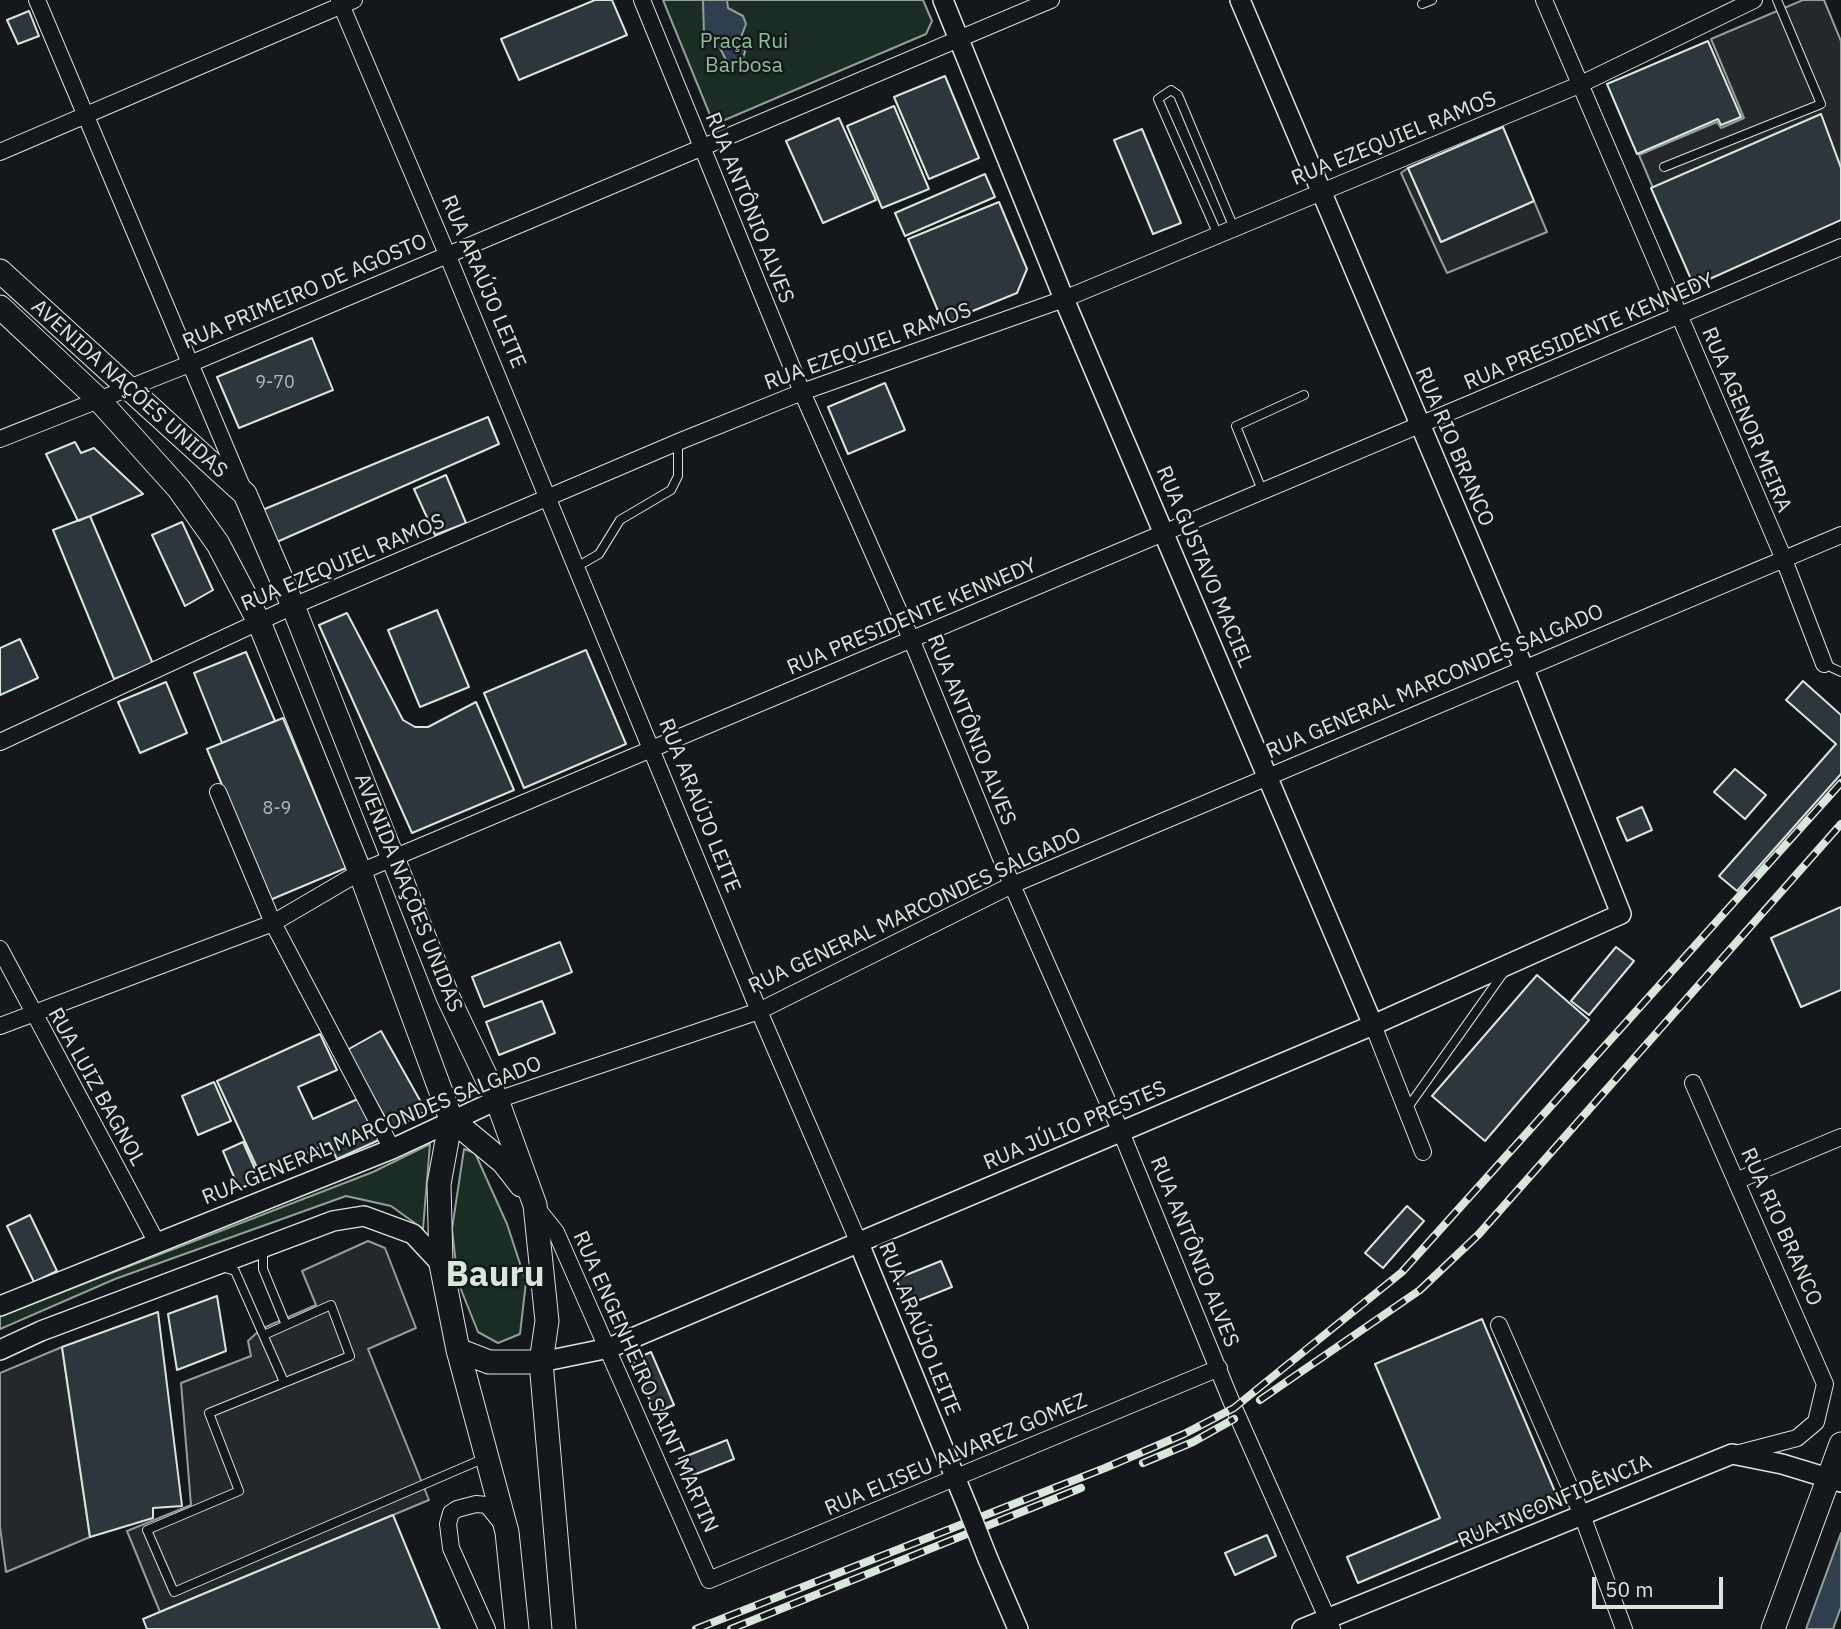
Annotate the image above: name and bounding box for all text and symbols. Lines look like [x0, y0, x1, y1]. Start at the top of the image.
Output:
park label: Praça Rui Barbosa [700, 29, 788, 79]
street label: RUA EZEQUIEL RAMOS [1288, 86, 1500, 192]
street label: RUA ANTÔNIO ALVES [699, 109, 799, 307]
street label: RUA ARAÚJO LEITE [435, 192, 531, 372]
street label: RUA PRIMEIRO DE AGOSTO [179, 229, 431, 355]
street label: RUA PRESIDENTE KENNEDY [1461, 268, 1717, 396]
street label: AVENIDA NAÇÕES UNIDAS [26, 294, 232, 484]
street label: RUA EZEQUIEL RAMOS [761, 298, 975, 396]
street label: RUA AGENOR MEIRA [1696, 324, 1796, 516]
street label: RUA RIO BRANCO [1409, 364, 1499, 530]
house number: 9-70 [255, 372, 295, 394]
street label: RUA GUSTAVO MACIEL [1150, 463, 1258, 671]
street label: RUA EZEQUIEL RAMOS [238, 509, 448, 617]
street label: RUA PRESIDENTE KENNEDY [784, 553, 1040, 681]
street label: RUA GENERAL MARCONDES SALGADO [1262, 599, 1608, 765]
street label: RUA ANTÔNIO ALVES [921, 631, 1021, 829]
street label: RUA ARAÚJO LEITE [653, 715, 745, 897]
street label: AVENIDA NAÇÕES UNIDAS [349, 770, 467, 1016]
house number: 8-9 [263, 798, 291, 820]
street label: RUA GENERAL MARCONDES SALGADO [745, 823, 1085, 999]
street label: RUA LUIZ BAGNOL [42, 1004, 150, 1170]
street label: RUA GENERAL MARCONDES SALGADO [198, 1051, 546, 1211]
street label: RUA JÚLIO PRESTES [980, 1076, 1170, 1176]
street label: RUA RIO BRANCO [1735, 1144, 1827, 1310]
street label: RUA ANTÔNIO ALVES [1144, 1153, 1244, 1351]
street label: RUA ENGENHEIRO SAINT MARTIN [567, 1227, 723, 1537]
street label: RUA ARAÚJO LEITE [873, 1238, 965, 1420]
district label: Bauru [445, 1255, 545, 1297]
street label: RUA ELISEU ALVAREZ GOMEZ [821, 1388, 1091, 1522]
street label: RUA INCONFIDÊNCIA [1455, 1450, 1655, 1554]
scale bar [1596, 1562, 1727, 1606]
text: 50 m [1605, 1575, 1654, 1603]

